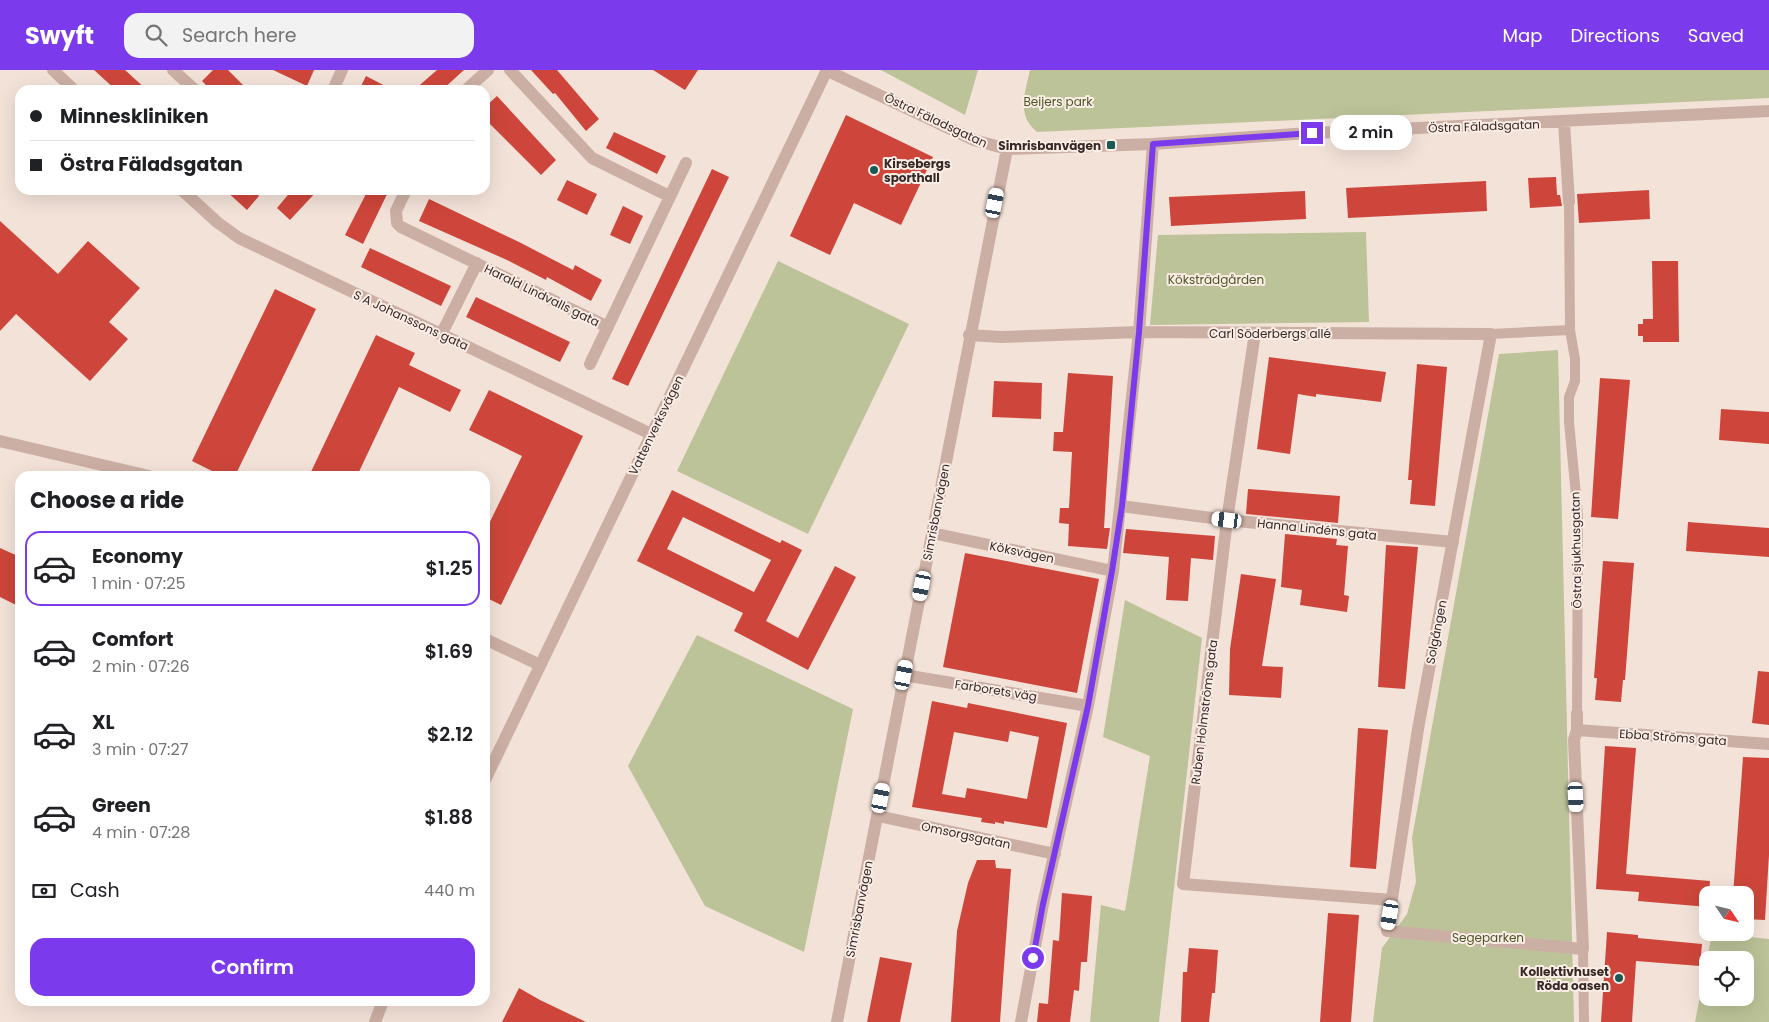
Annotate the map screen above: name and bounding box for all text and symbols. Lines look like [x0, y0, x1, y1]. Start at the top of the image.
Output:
search box [124, 13, 474, 58]
text: Swyft [25, 19, 94, 52]
icon: search [142, 21, 170, 49]
text: Search here [182, 22, 297, 49]
text: Map [1503, 23, 1542, 48]
text: Directions [1570, 23, 1660, 48]
text: Saved [1688, 23, 1744, 48]
street label: Östra Fäladsgatan [882, 89, 990, 151]
park label: Beijers park [1024, 93, 1093, 110]
text: Minneskliniken [60, 103, 209, 130]
callout: 2 min [1330, 116, 1412, 150]
street label: Östra Fäladsgatan [1428, 116, 1540, 136]
text: 2 min [1349, 121, 1393, 144]
route end [1301, 122, 1323, 144]
place label: Simrisbanvägen [998, 137, 1101, 154]
marker: Simrisbanvägen [1105, 139, 1117, 151]
text: Östra Fäladsgatan [60, 151, 243, 178]
place label: Kirsebergs sporthall [884, 155, 951, 186]
marker: Kirsebergs sporthall [868, 164, 880, 176]
car [984, 187, 1005, 219]
street label: Harald Lindvalls gata [482, 260, 602, 330]
park label: Köksträdgården [1168, 271, 1264, 288]
street label: S A Johanssons gata [351, 286, 471, 354]
street label: Carl Söderbergs allé [1209, 325, 1331, 342]
street label: Vattenverksvägen [624, 372, 688, 478]
street label: Simrisbanvägen [918, 462, 954, 562]
text: Choose a ride [30, 485, 184, 516]
street label: Östra sjukhusgatan [1566, 491, 1586, 609]
car [1211, 511, 1242, 529]
street label: Hanna Lindéns gata [1256, 514, 1378, 544]
street label: Köksvägen [988, 537, 1056, 567]
text: Economy [92, 543, 183, 570]
icon: car [32, 546, 77, 591]
text: $1.25 [426, 555, 473, 582]
car [911, 570, 932, 602]
text: 1 min · 07:25 [92, 572, 185, 595]
street label: Solgången [1421, 599, 1451, 665]
text: Comfort [92, 626, 174, 653]
icon: car [32, 629, 77, 674]
text: $1.69 [425, 638, 473, 665]
street label: Ruben Holmströms gata [1187, 638, 1221, 786]
text: 2 min · 07:26 [92, 655, 190, 678]
car [893, 659, 914, 691]
street label: Farborets väg [954, 675, 1038, 705]
text: XL [92, 709, 115, 736]
icon: car [32, 712, 77, 757]
text: $2.12 [427, 721, 473, 748]
street label: Ebba Ströms gata [1619, 725, 1727, 749]
text: 3 min · 07:27 [92, 738, 188, 761]
car [870, 782, 891, 814]
car [1567, 782, 1584, 812]
text: Green [92, 792, 151, 819]
icon: car [32, 795, 77, 840]
text: $1.88 [424, 804, 473, 831]
street label: Omsorgsgatan [920, 817, 1012, 853]
text: 4 min · 07:28 [92, 821, 190, 844]
street label: Simrisbanvägen [841, 859, 877, 959]
icon: cash [30, 877, 58, 905]
text: Cash [70, 877, 120, 904]
text: 440 m [424, 879, 475, 902]
north arrow [1699, 886, 1754, 941]
map controls [1699, 886, 1754, 1006]
car [1380, 899, 1399, 931]
park label: Segeparken [1452, 929, 1524, 946]
button: Confirm [30, 938, 475, 996]
route start [1022, 947, 1044, 969]
button: locate [1699, 951, 1754, 1006]
place label: Kollektivhuset Röda oasen [1520, 963, 1609, 994]
marker: Kollektivhuset Röda oasen [1613, 972, 1625, 984]

